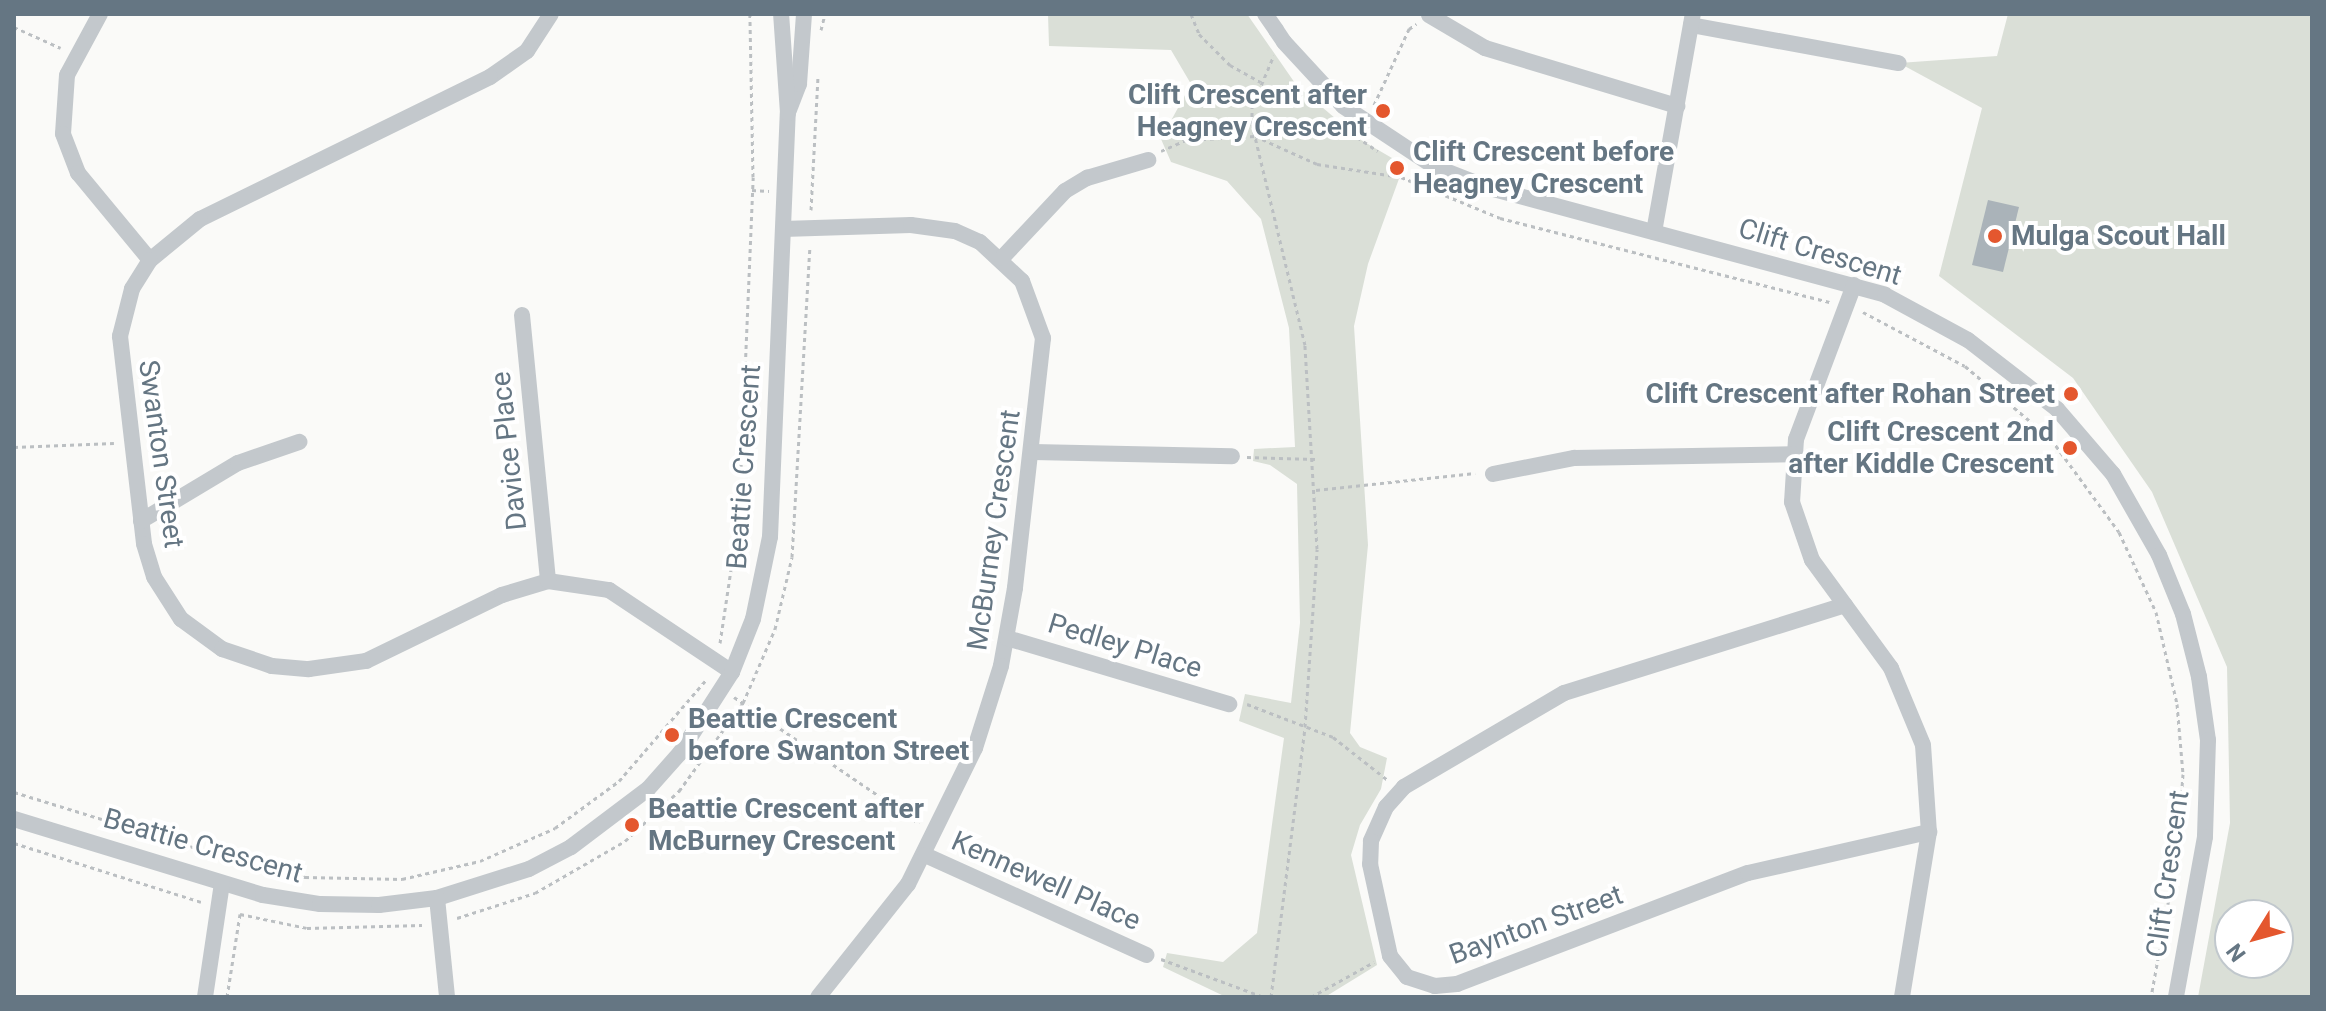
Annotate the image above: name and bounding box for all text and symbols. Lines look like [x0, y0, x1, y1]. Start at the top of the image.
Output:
place label: Clift Crescent after Heagney Crescent [1128, 78, 1367, 144]
marker: Clift Crescent after Heagney Crescent [1374, 102, 1392, 120]
place label: Clift Crescent before Heagney Crescent [1413, 135, 1674, 201]
marker: Clift Crescent before Heagney Crescent [1388, 159, 1406, 177]
street label: Clift Crescent [1734, 211, 1906, 293]
place label: Mulga Scout Hall [2011, 219, 2226, 253]
marker: Mulga Scout Hall [1986, 227, 2004, 245]
street label: Swanton Street [131, 358, 191, 550]
street label: Beattie Crescent [720, 363, 768, 571]
street label: Davice Place [484, 370, 534, 532]
place label: Clift Crescent after Rohan Street [1645, 377, 2055, 411]
marker: Clift Crescent after Rohan Street [2062, 385, 2080, 403]
street label: McBurney Crescent [960, 408, 1028, 652]
place label: Clift Crescent 2nd after Kiddle Crescent [1788, 415, 2054, 481]
marker: Clift Crescent 2nd after Kiddle Crescent [2061, 439, 2079, 457]
street label: Pedley Place [1044, 607, 1206, 685]
place label: Beattie Crescent before Swanton Street [688, 702, 969, 768]
marker: Beattie Crescent before Swanton Street [663, 726, 681, 744]
street label: Clift Crescent [2140, 788, 2196, 960]
place label: Beattie Crescent after McBurney Crescent [648, 792, 924, 858]
street label: Beattie Crescent [100, 802, 306, 890]
marker: Beattie Crescent after McBurney Crescent [623, 816, 641, 834]
street label: Kennewell Place [946, 824, 1146, 938]
street label: Baynton Street [1445, 878, 1627, 972]
north arrow [2214, 899, 2294, 979]
text: N [2221, 939, 2251, 966]

